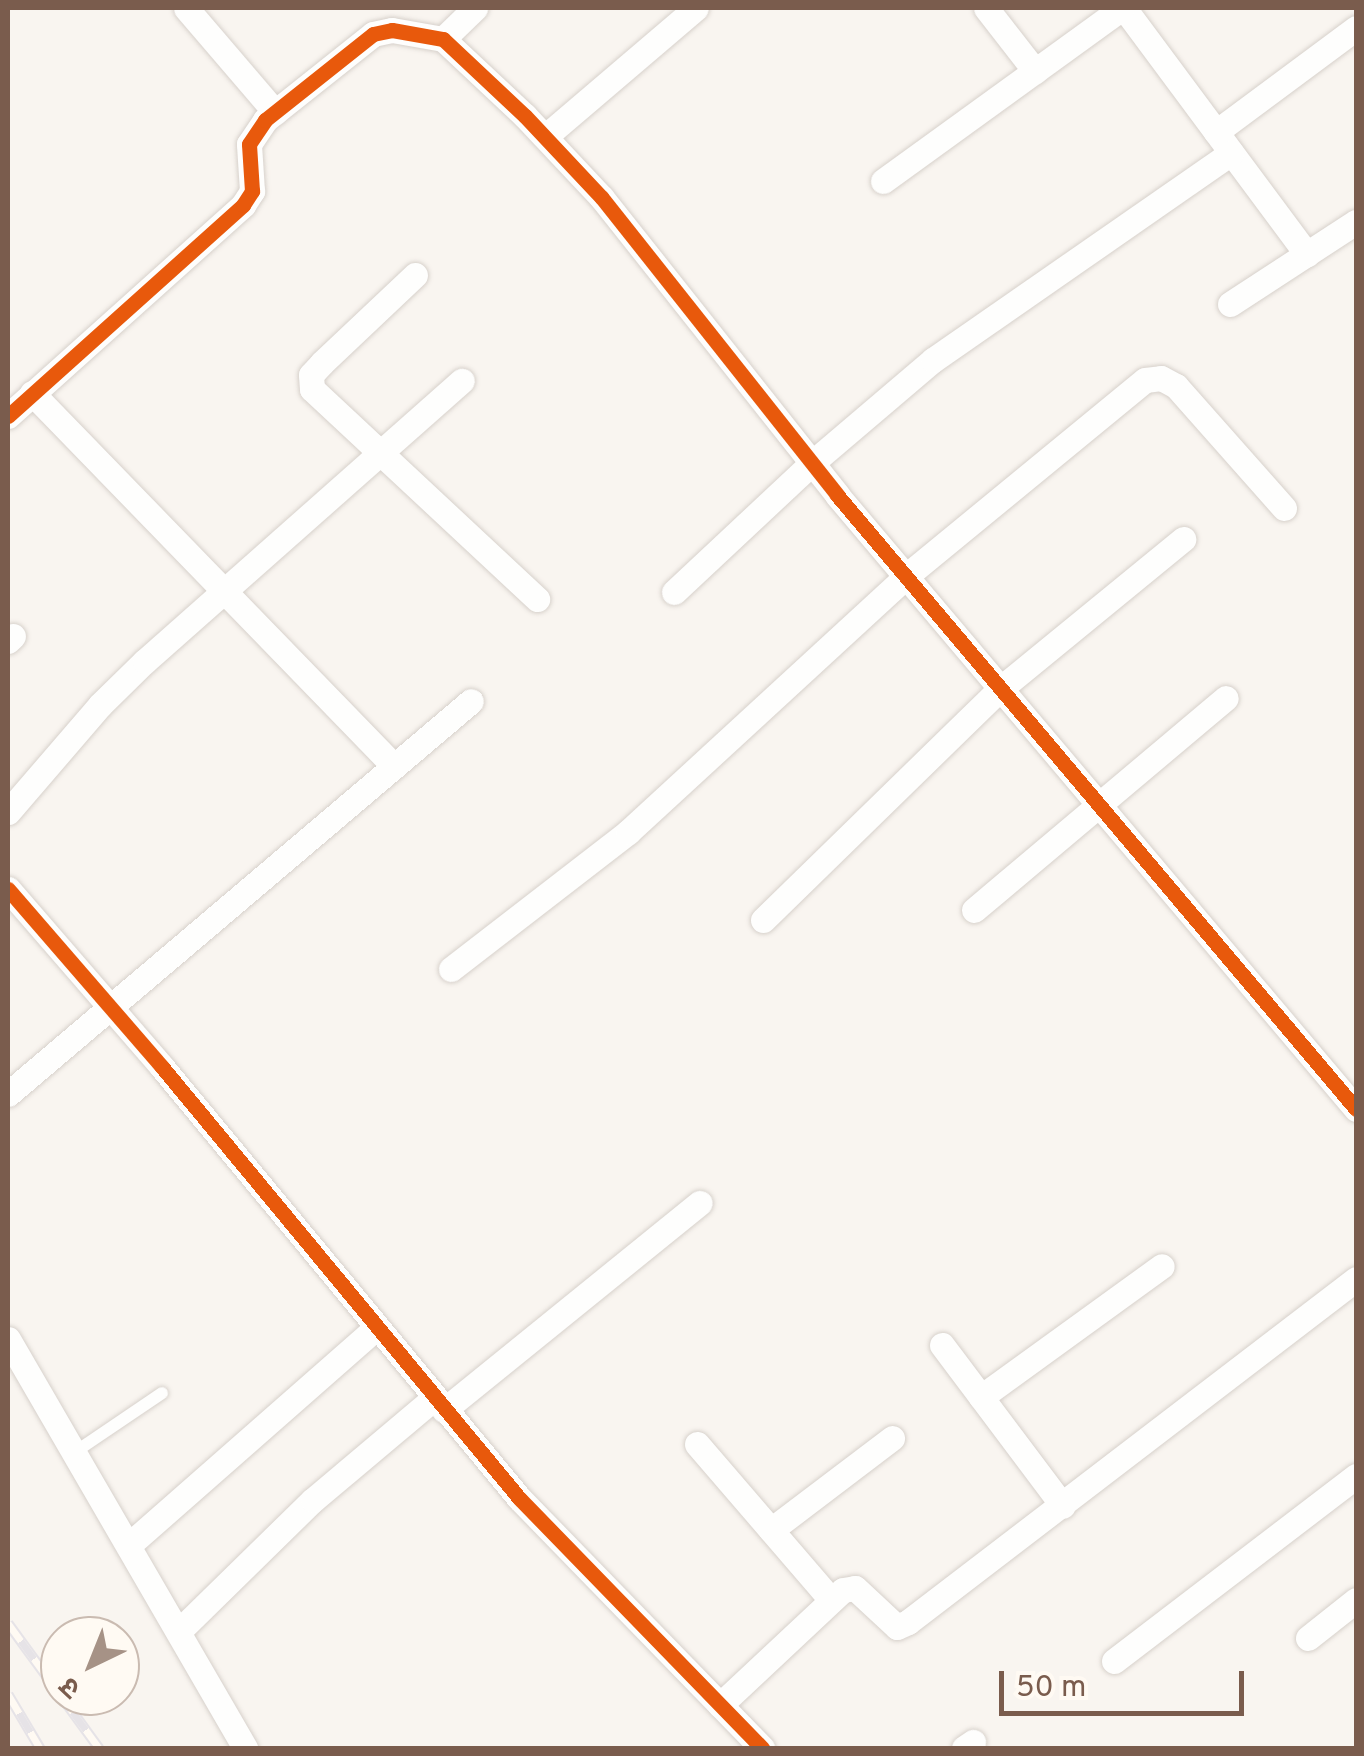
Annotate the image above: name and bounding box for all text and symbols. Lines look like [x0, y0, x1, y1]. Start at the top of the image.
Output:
north arrow [40, 1616, 140, 1716]
scale bar [1004, 1651, 1249, 1713]
text: उ [53, 1668, 89, 1705]
text: 50 m [1016, 1670, 1086, 1707]

